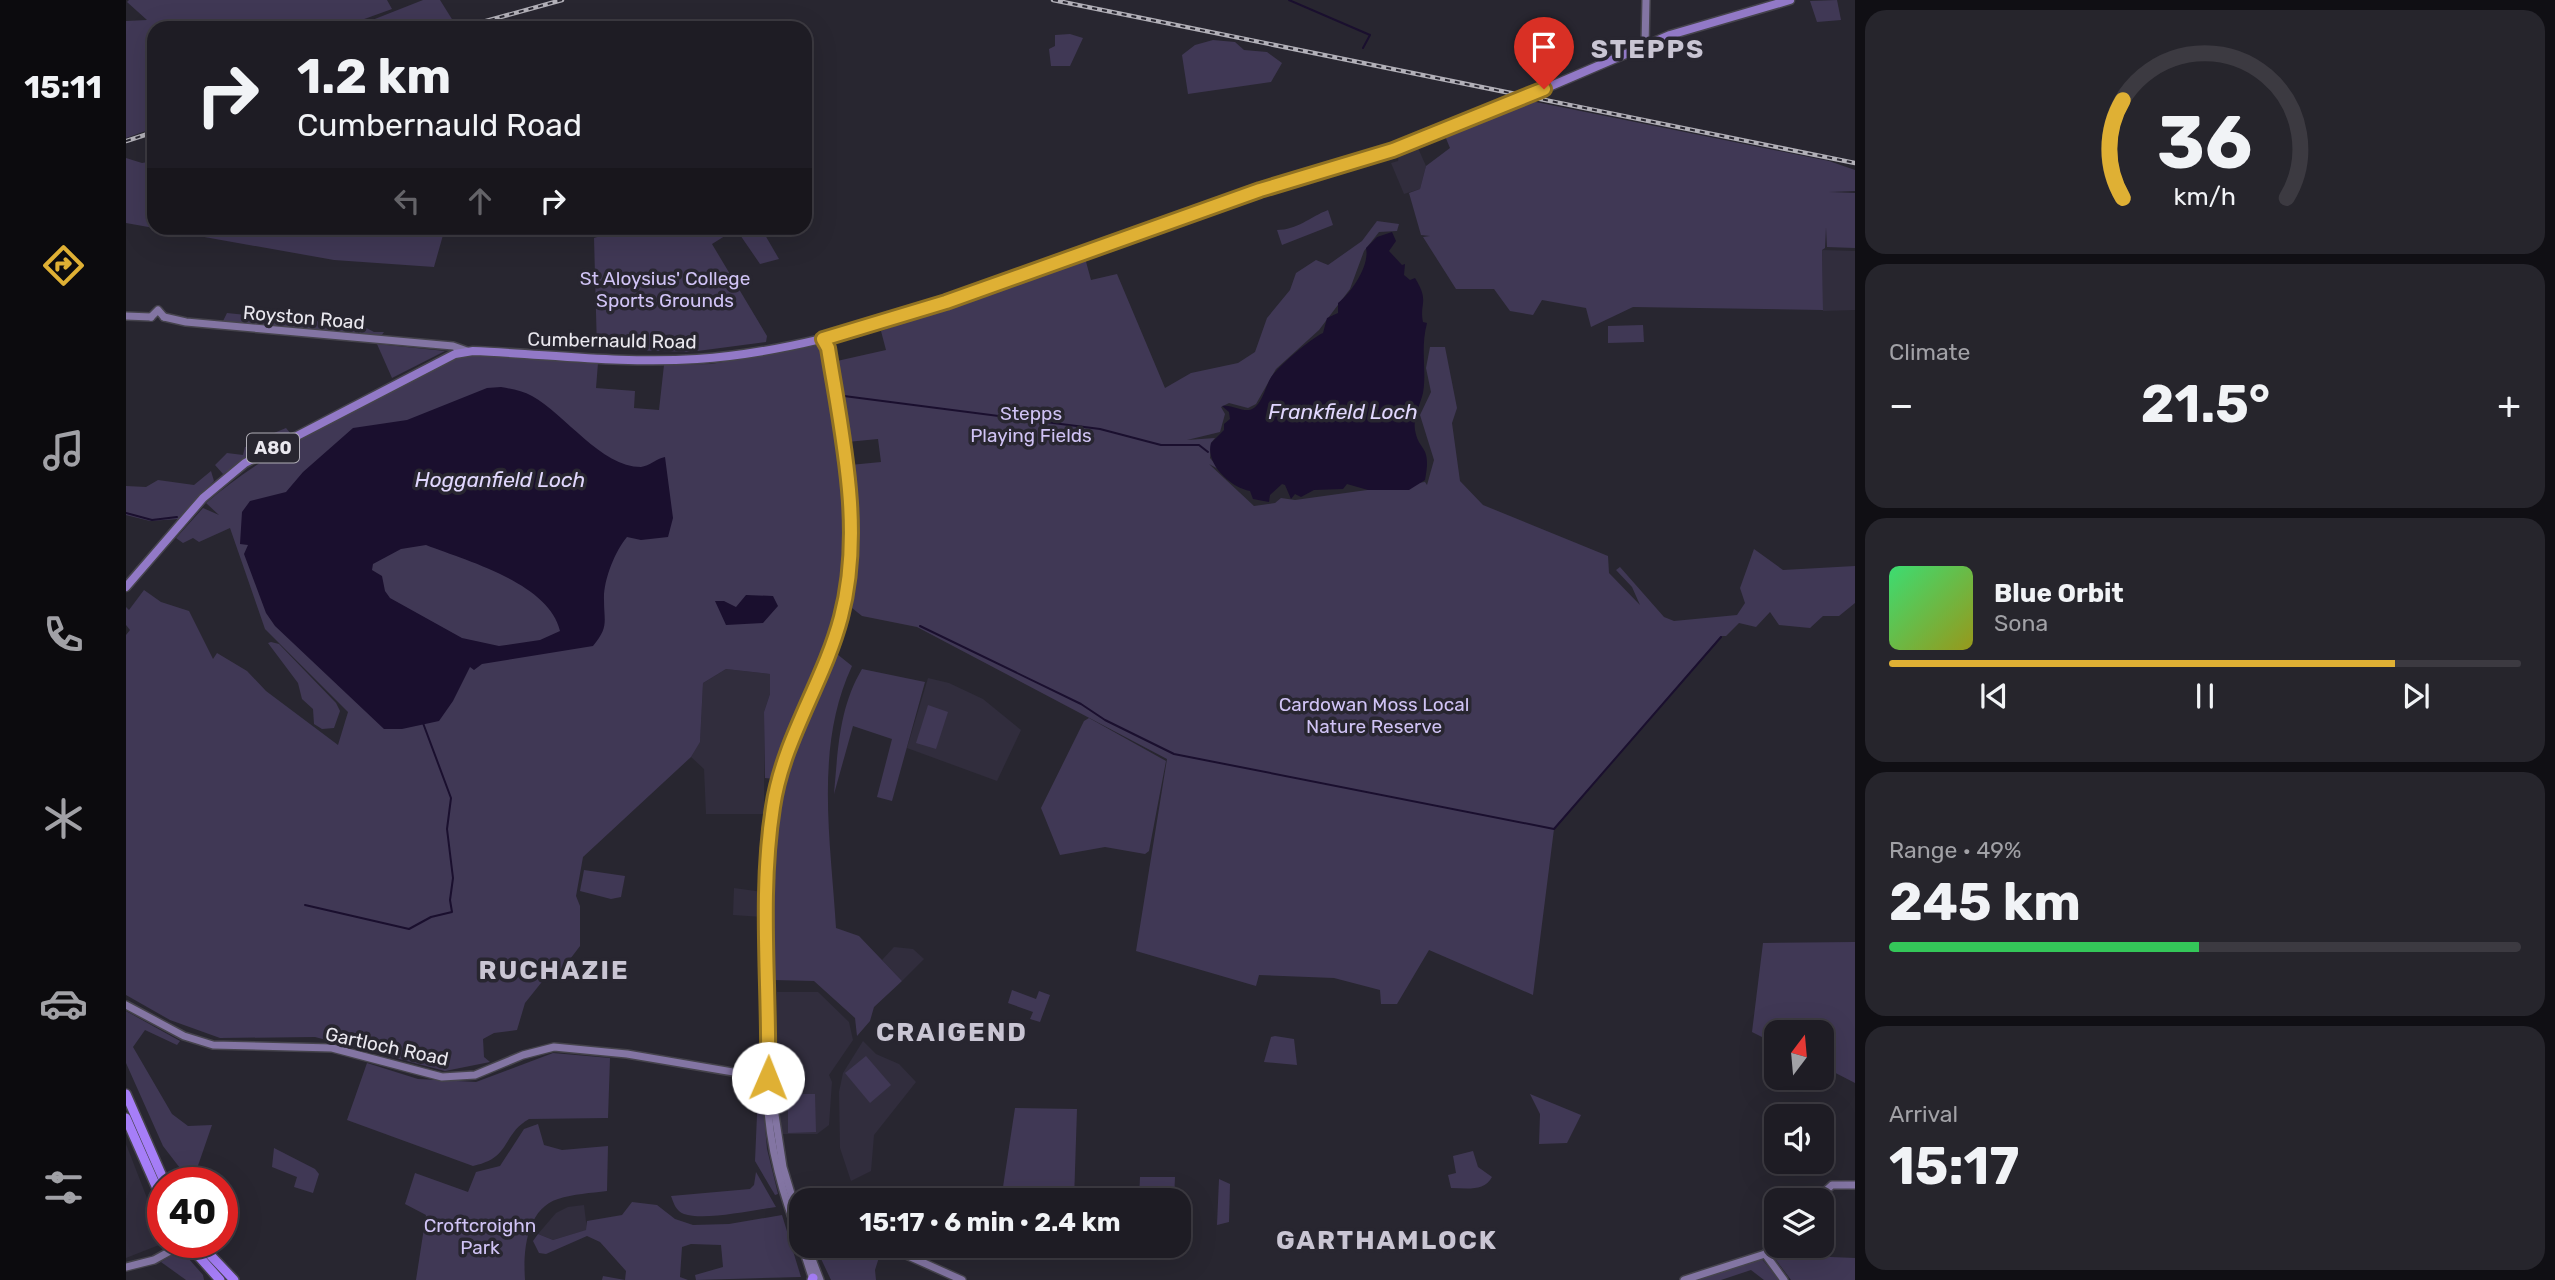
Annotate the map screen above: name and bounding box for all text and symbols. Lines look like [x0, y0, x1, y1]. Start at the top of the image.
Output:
pin [1514, 17, 1574, 89]
icon: arrive [1525, 28, 1563, 66]
district label: STEPPS [1591, 34, 1705, 65]
text: 1.2 km [297, 47, 451, 105]
icon: right [182, 49, 273, 140]
text: 15:11 [24, 68, 102, 106]
text: 36 [2157, 100, 2253, 186]
text: Cumbernauld Road [297, 106, 582, 144]
icon: left [388, 182, 426, 220]
icon: ahead [461, 182, 499, 220]
icon: right [534, 182, 572, 220]
text: km/h [2174, 182, 2236, 211]
icon: directions [39, 241, 88, 290]
park label: St Aloysius' College Sports Grounds [580, 267, 750, 312]
street label: Royston Road [242, 301, 366, 334]
street label: Cumbernauld Road [527, 328, 697, 353]
text: Climate [1889, 338, 1970, 366]
text: 21.5° [2141, 373, 2270, 435]
text: − [1889, 382, 1914, 428]
text: + [2497, 382, 2521, 428]
water label: Frankfield Loch [1268, 399, 1418, 424]
park label: Stepps Playing Fields [970, 402, 1092, 447]
icon: music [39, 426, 88, 475]
road number: A80 [247, 434, 299, 462]
water label: Hogganfield Loch [415, 467, 585, 492]
text: Blue Orbit [1994, 578, 2124, 609]
text: Sona [1994, 609, 2048, 637]
icon: phone [39, 610, 88, 659]
icon: previous [1975, 677, 2013, 715]
icon: pause [2186, 677, 2224, 715]
icon: next [2397, 677, 2435, 715]
park label: Cardowan Moss Local Nature Reserve [1279, 693, 1469, 738]
icon: climate [39, 794, 88, 843]
text: Range · 49% [1889, 836, 2021, 864]
text: 245 km [1889, 871, 2081, 933]
district label: RUCHAZIE [479, 955, 630, 986]
icon: car [39, 979, 88, 1028]
district label: CRAIGEND [876, 1017, 1028, 1048]
north arrow [1764, 1020, 1834, 1090]
map controls [1764, 1020, 1834, 1258]
street label: Gartloch Road [323, 1022, 451, 1071]
position arrow [731, 1041, 805, 1115]
text: Arrival [1889, 1100, 1958, 1128]
button: sound [1764, 1104, 1834, 1174]
text: 15:17 [1889, 1135, 2019, 1197]
icon: filters [39, 1163, 88, 1212]
speed limit sign: 40 [147, 1167, 238, 1258]
button: layers [1764, 1188, 1834, 1258]
text: 15:17 · 6 min · 2.4 km [859, 1207, 1121, 1238]
park label: Croftcroighn Park [424, 1214, 536, 1259]
district label: GARTHAMLOCK [1276, 1225, 1498, 1256]

